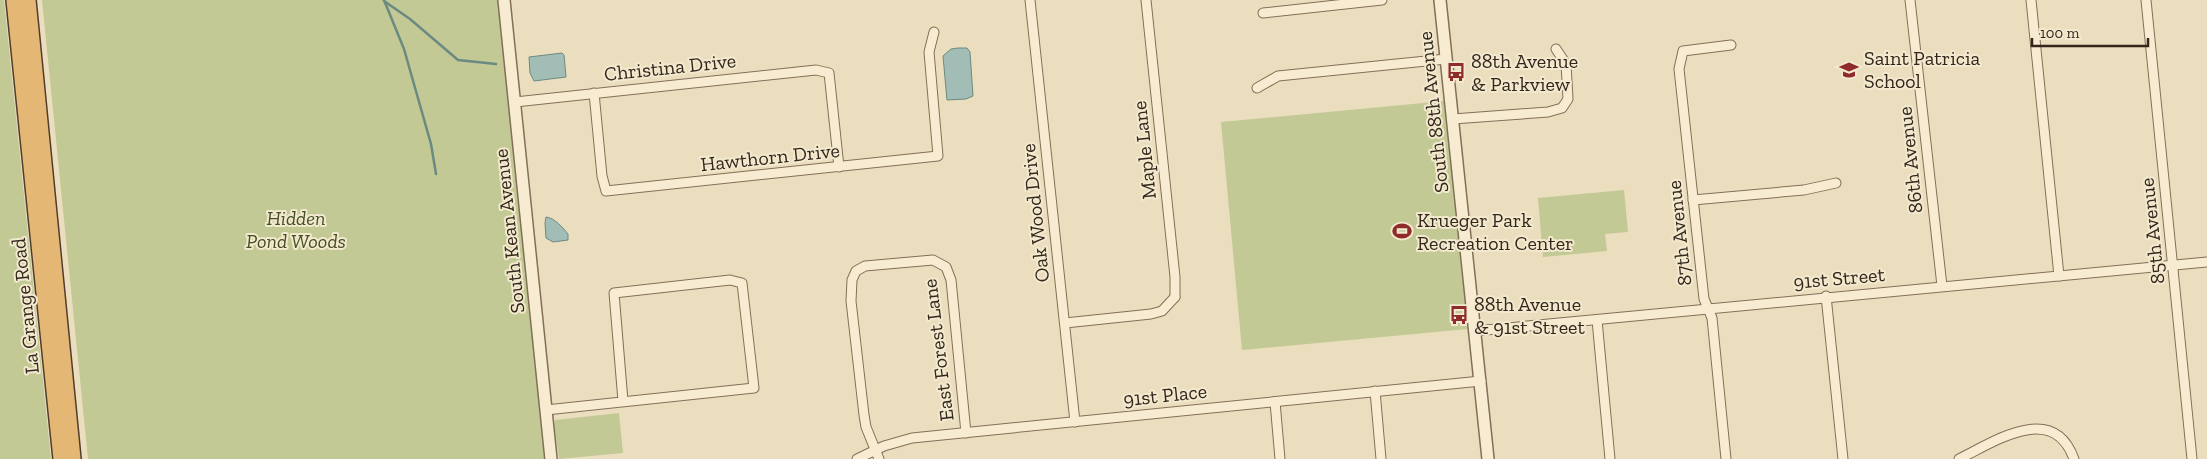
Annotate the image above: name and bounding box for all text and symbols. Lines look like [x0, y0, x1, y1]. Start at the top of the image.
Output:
scale bar [2032, 15, 2148, 47]
text: 100 m [2040, 24, 2079, 42]
street label: South 88th Avenue [1413, 30, 1453, 194]
place label: Saint Patricia School [1864, 46, 1981, 93]
street label: Christina Drive [603, 48, 737, 86]
place label: 88th Avenue & Parkview [1471, 49, 1578, 96]
school or university icon: Saint Patricia School [1838, 59, 1860, 81]
bus stop icon: 88th Avenue & Parkview [1445, 61, 1467, 83]
street label: Maple Lane [1127, 100, 1161, 200]
street label: 86th Avenue [1892, 105, 1928, 215]
street label: Hawthorn Drive [699, 138, 841, 176]
street label: Oak Wood Drive [1016, 142, 1054, 284]
street label: South Kean Avenue [488, 148, 530, 314]
street label: 85th Avenue [2134, 177, 2170, 285]
street label: 87th Avenue [1662, 179, 1696, 287]
park label: Hidden Pond Woods [246, 206, 346, 253]
place label: Krueger Park Recreation Center [1417, 208, 1573, 255]
sports icon: Krueger Park Recreation Center [1391, 220, 1413, 242]
street label: La Grange Road [6, 237, 44, 375]
street label: 91st Street [1792, 262, 1886, 294]
street label: East Forest Lane [917, 278, 959, 422]
place label: 88th Avenue & 91st Street [1474, 292, 1585, 339]
bus stop icon: 88th Avenue & 91st Street [1448, 304, 1470, 326]
street label: 91st Place [1122, 379, 1208, 411]

